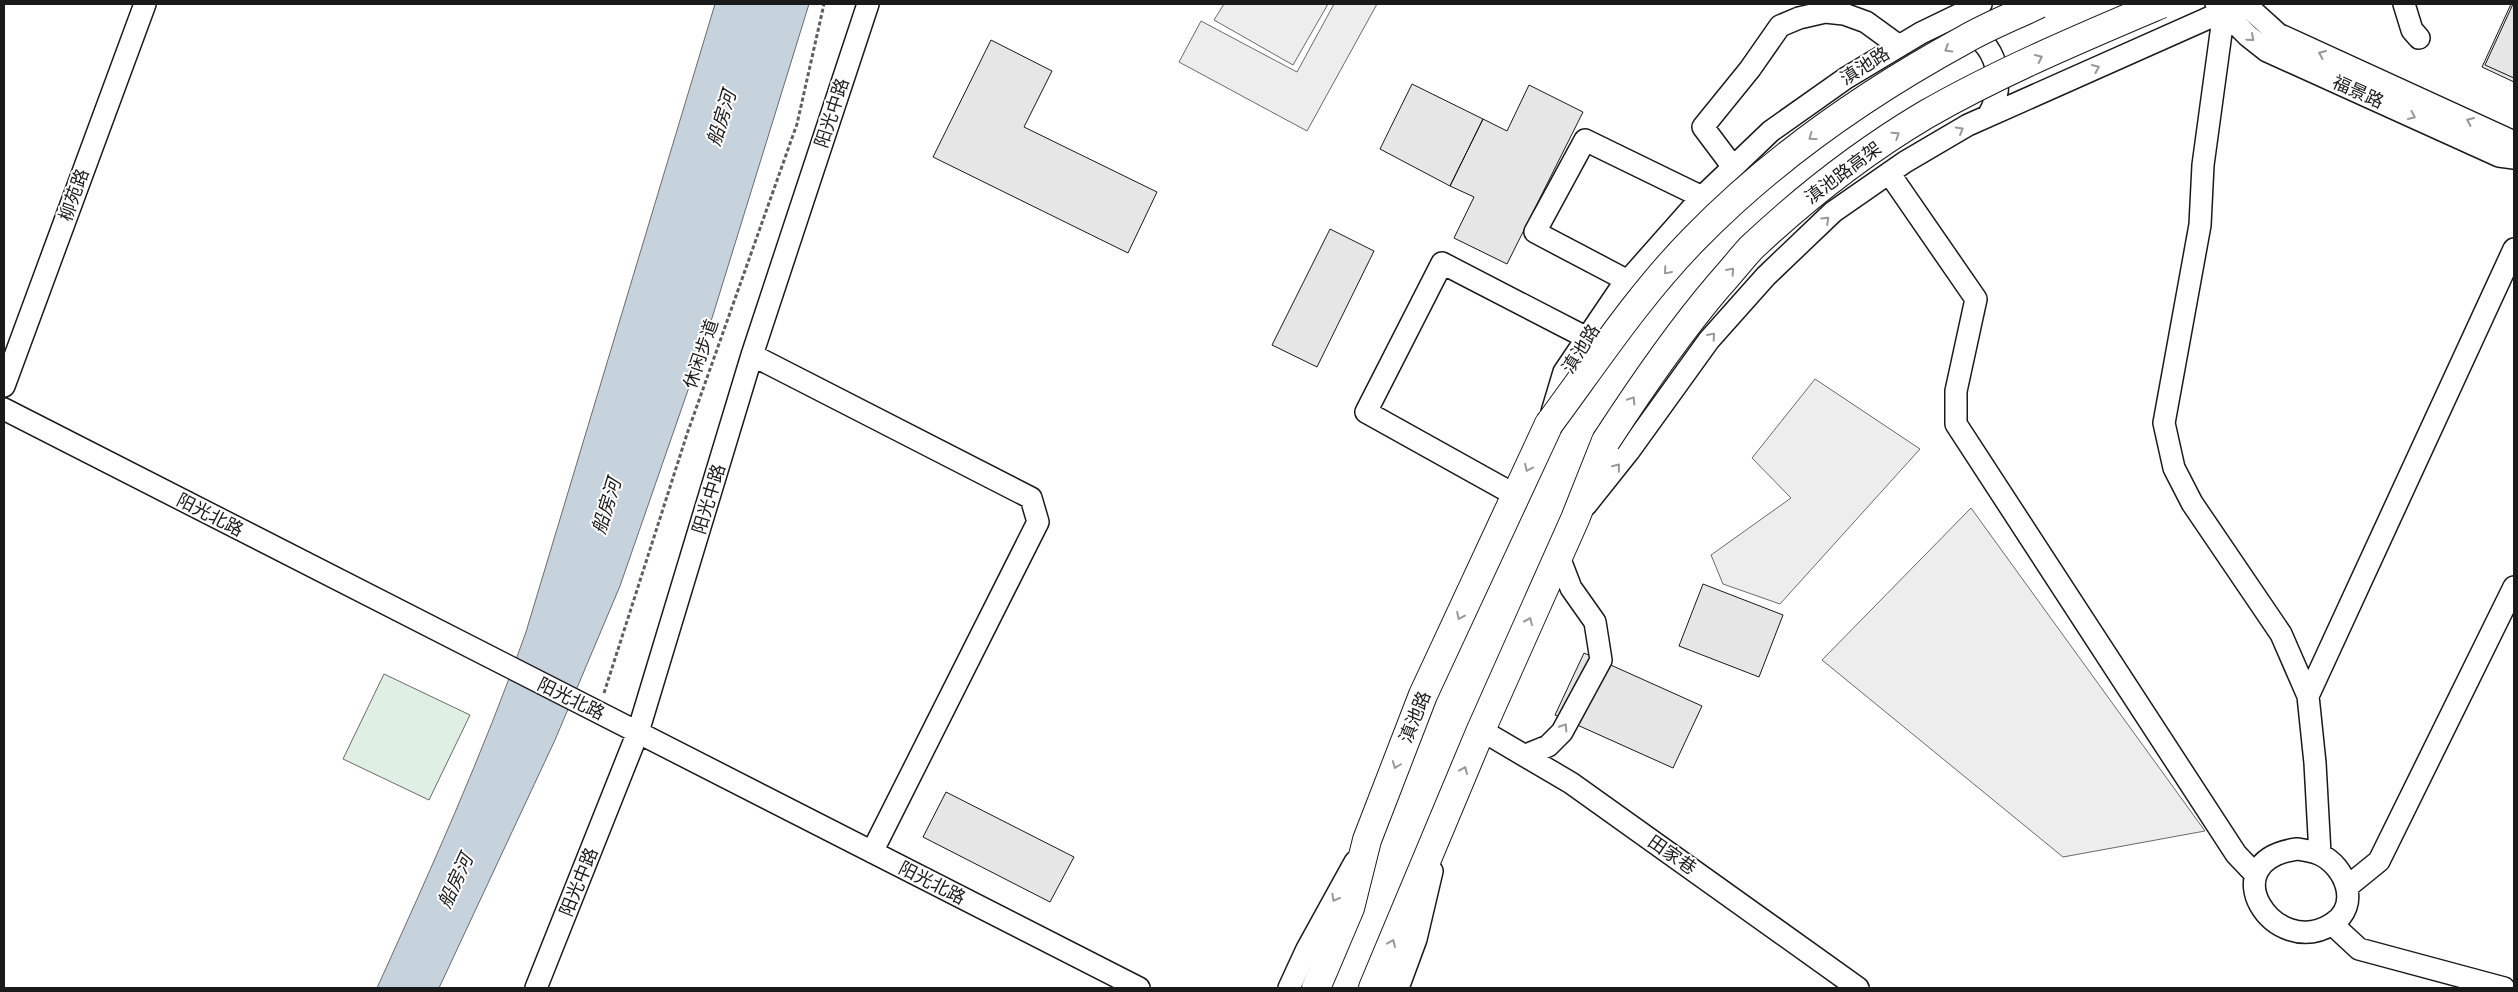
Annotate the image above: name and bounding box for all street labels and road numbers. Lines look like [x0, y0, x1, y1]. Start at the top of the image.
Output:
street label: 滇池路 [1836, 42, 1894, 90]
street label: 福景路 [2329, 71, 2387, 113]
street label: 阳光中路 [810, 75, 854, 151]
street label: 滇池路高架 [1800, 137, 1886, 209]
street label: 柳苑路 [54, 166, 94, 224]
street label: 休闲步道 [679, 316, 723, 392]
street label: 滇池路 [1557, 320, 1605, 378]
street label: 阳光中路 [688, 461, 730, 537]
street label: 阳光北路 [173, 489, 247, 541]
street label: 阳光北路 [534, 673, 608, 725]
street label: 滇池路 [1395, 688, 1435, 746]
street label: 田家巷 [1644, 831, 1700, 879]
street label: 阳光中路 [555, 845, 603, 919]
street label: 阳光北路 [895, 857, 969, 909]

